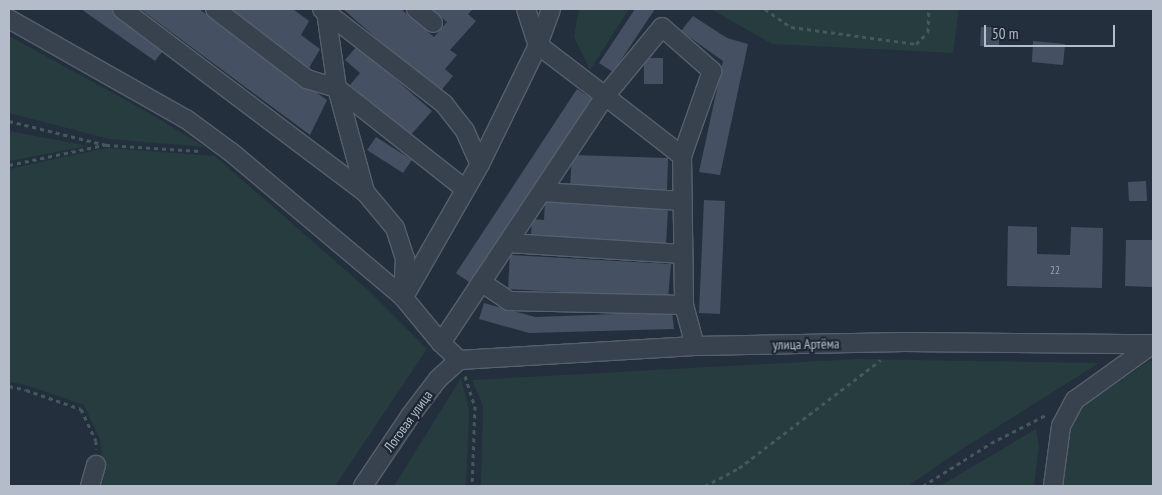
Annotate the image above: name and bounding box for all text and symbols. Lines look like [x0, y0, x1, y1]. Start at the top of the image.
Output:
scale bar [987, 15, 1118, 47]
text: 50 m [992, 24, 1018, 43]
house number: 22 [1050, 263, 1060, 277]
street label: улица Артёма [772, 335, 840, 353]
street label: Логовая улица [380, 387, 436, 455]

